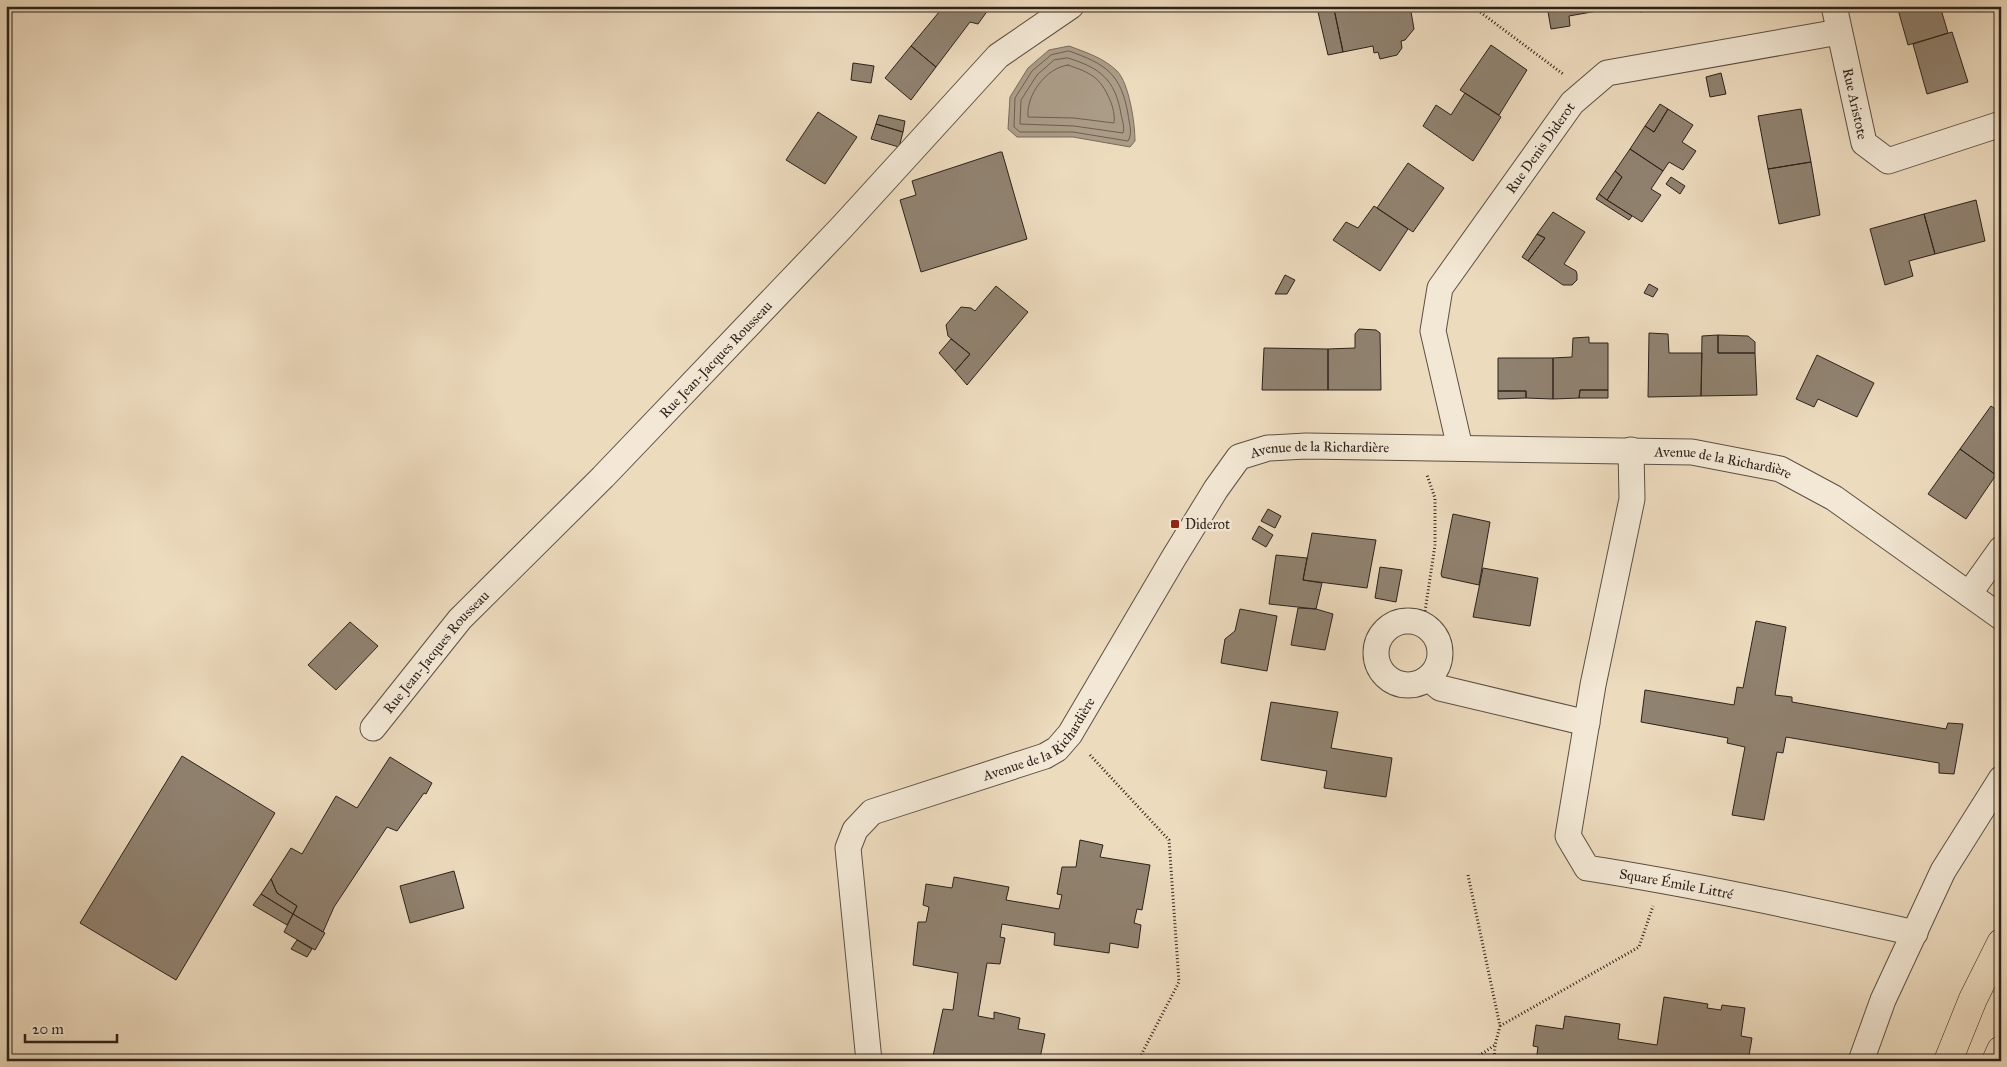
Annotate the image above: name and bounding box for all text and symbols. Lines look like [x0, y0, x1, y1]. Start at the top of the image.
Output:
street label: Rue Aristote [1839, 66, 1871, 141]
street label: Rue Denis Diderot [1502, 99, 1579, 197]
street label: Rue Jean-Jacques Rousseau [656, 297, 776, 422]
street label: Avenue de la Richardière [1247, 438, 1389, 462]
street label: Avenue de la Richardière [1653, 443, 1795, 483]
place label: Diderot [1185, 516, 1230, 533]
marker: Diderot [1169, 518, 1181, 530]
street label: Rue Jean-Jacques Rousseau [380, 587, 493, 717]
street label: Avenue de la Richardière [980, 694, 1099, 785]
street label: Square Émile Littré [1618, 865, 1735, 903]
scale bar [25, 1012, 118, 1044]
text: 20 m [32, 1020, 64, 1038]

